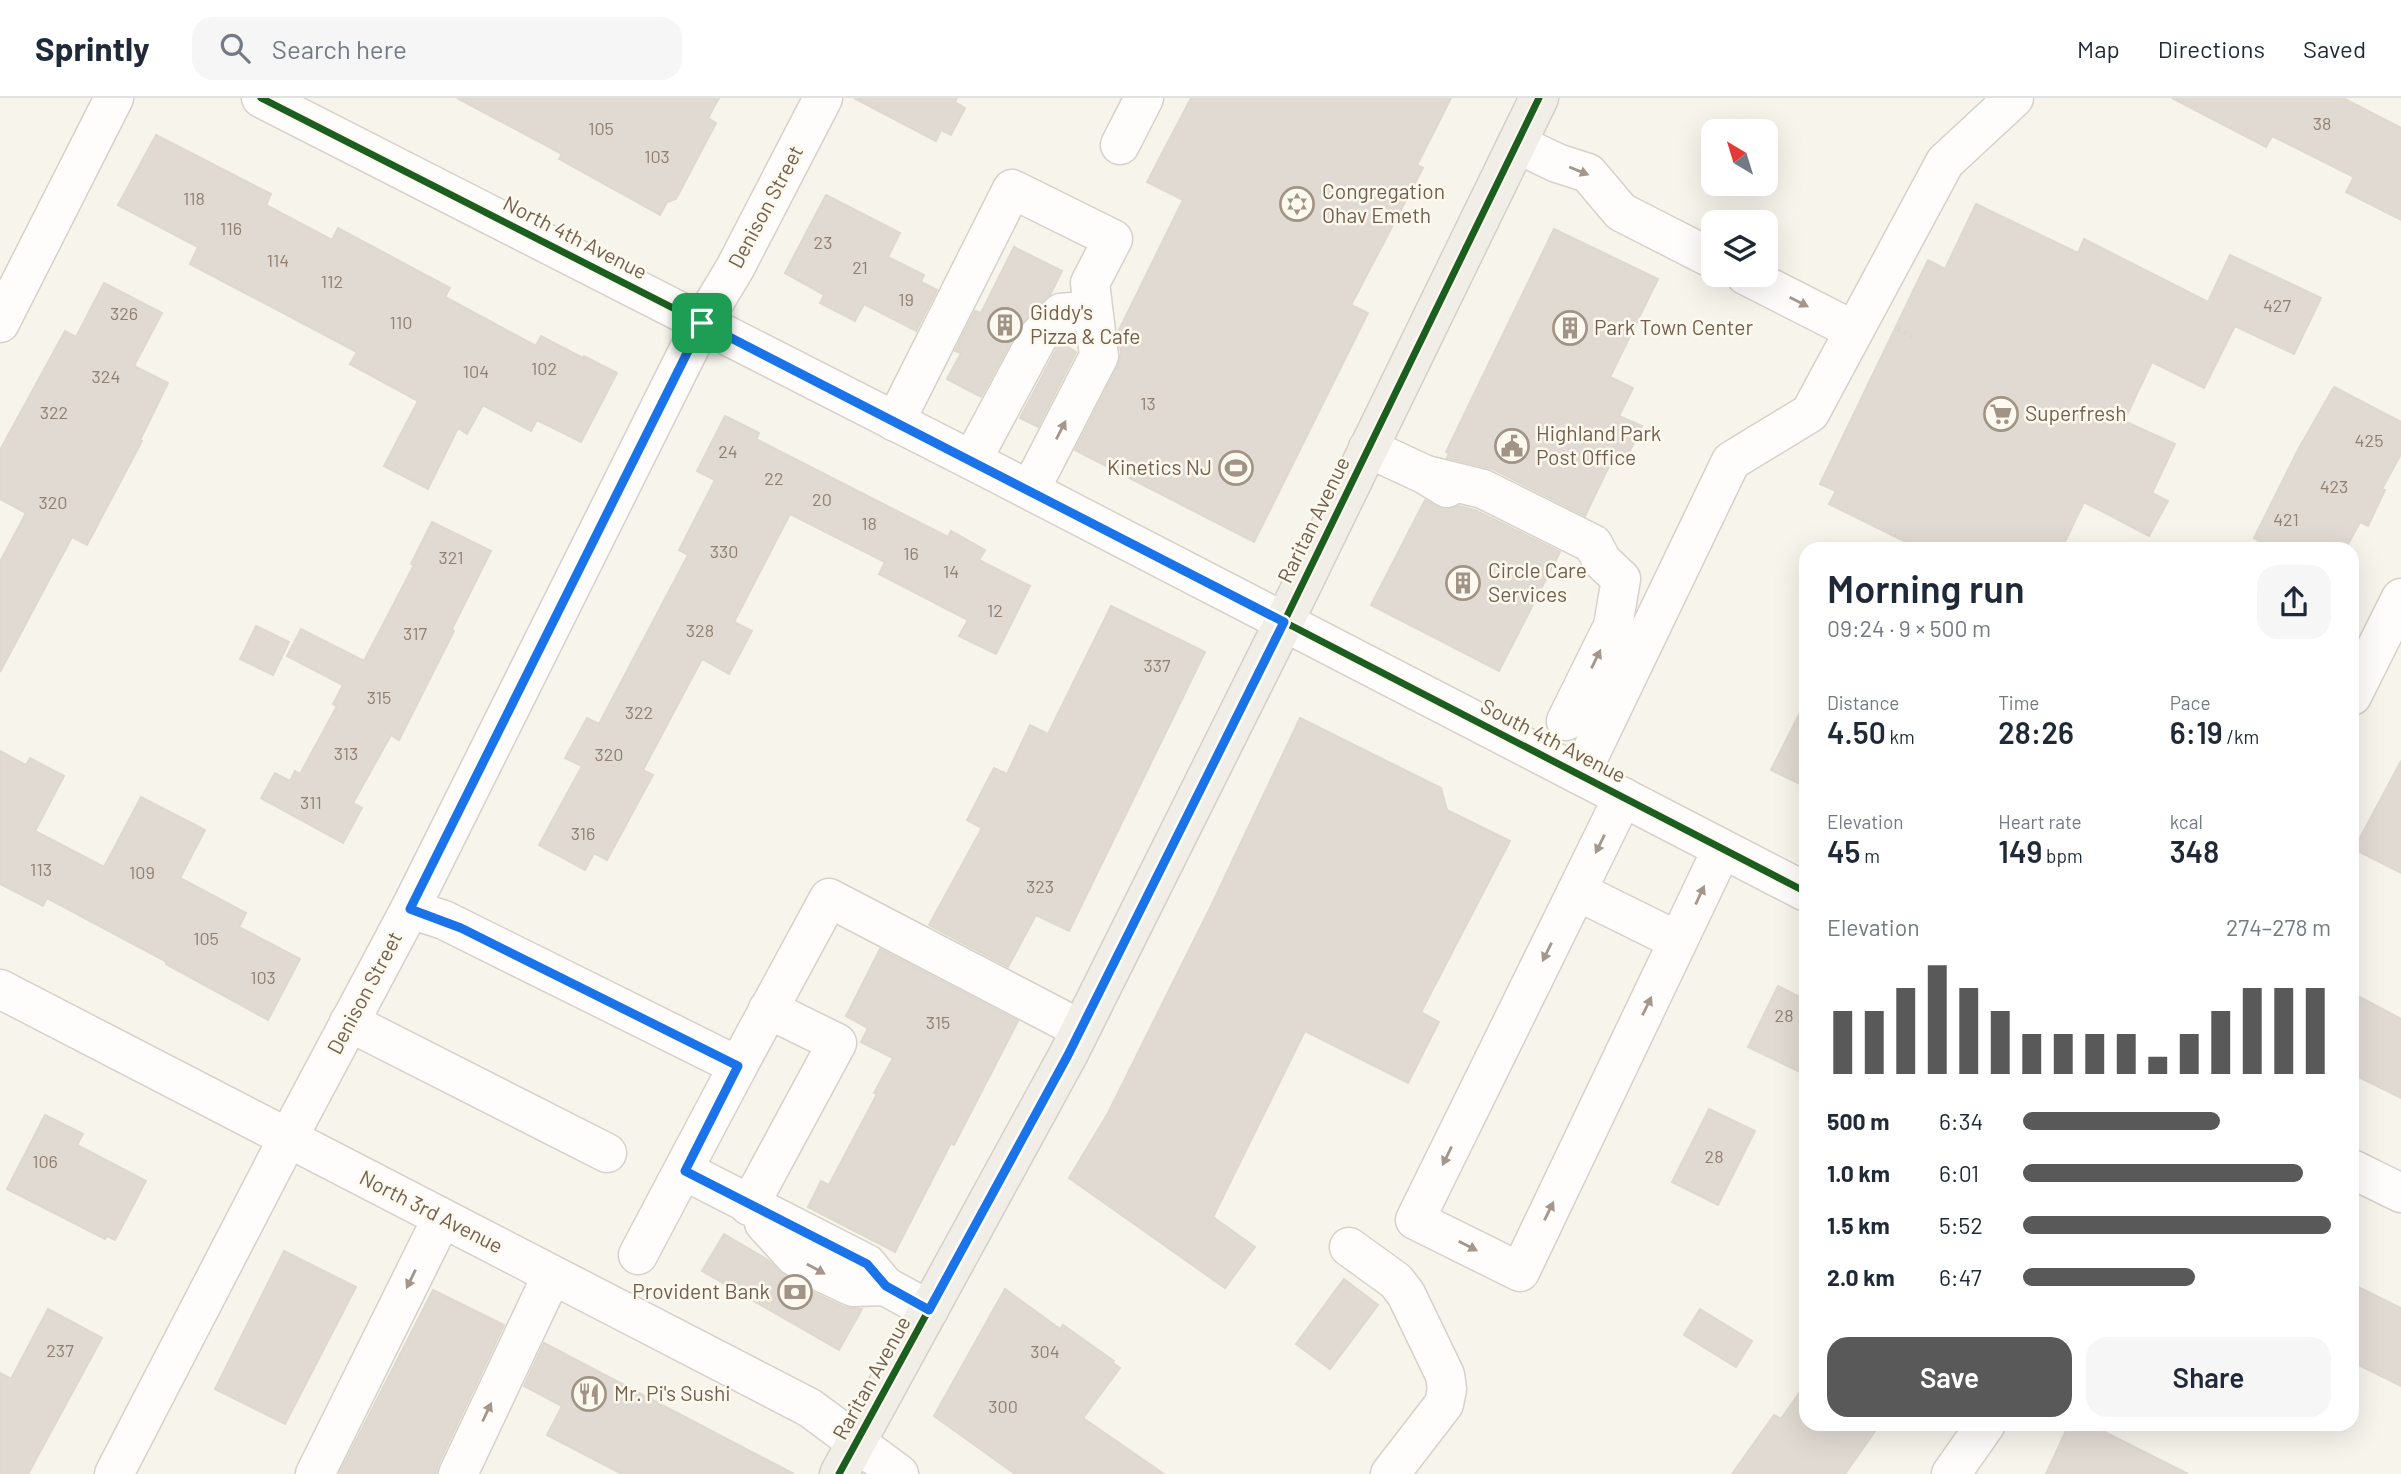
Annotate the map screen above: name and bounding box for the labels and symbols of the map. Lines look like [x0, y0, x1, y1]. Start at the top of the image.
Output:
house number: 38 [2313, 112, 2331, 134]
house number: 105 [588, 117, 614, 139]
north arrow [1701, 119, 1778, 196]
street label: Denison Street [722, 141, 807, 272]
house number: 103 [644, 145, 670, 167]
one-way arrow [1569, 166, 1590, 177]
place label: Congregation Ohav Emeth [1322, 178, 1445, 227]
synagogue icon: Congregation Ohav Emeth [1278, 185, 1316, 223]
house number: 118 [183, 187, 205, 209]
street label: North 4th Avenue [500, 190, 652, 284]
house number: 116 [220, 217, 242, 239]
house number: 23 [814, 231, 832, 253]
house number: 114 [267, 249, 289, 271]
house number: 21 [852, 256, 868, 278]
house number: 112 [321, 270, 343, 292]
house number: 19 [898, 288, 914, 310]
pin [672, 293, 732, 353]
house number: 427 [2263, 294, 2292, 316]
one-way arrow [1789, 297, 1809, 308]
place label: Giddy's Pizza & Cafe [1030, 299, 1140, 348]
house number: 326 [110, 302, 138, 324]
building icon: Giddy's Pizza & Cafe [986, 306, 1024, 344]
building icon: Park Town Center [1551, 309, 1589, 347]
house number: 110 [390, 311, 412, 333]
place label: Park Town Center [1594, 314, 1753, 339]
house number: 102 [531, 357, 557, 379]
house number: 104 [463, 360, 489, 382]
house number: 324 [92, 365, 120, 387]
house number: 13 [1140, 392, 1156, 414]
supermarket icon: Superfresh [1982, 395, 2020, 433]
place label: Superfresh [2025, 400, 2127, 425]
house number: 322 [40, 401, 68, 423]
one-way arrow [1055, 419, 1067, 439]
place label: Highland Park Post Office [1536, 420, 1661, 469]
public building icon: Highland Park Post Office [1493, 427, 1531, 465]
house number: 425 [2355, 429, 2383, 451]
house number: 24 [718, 440, 738, 462]
sports icon: Kinetics NJ [1217, 449, 1255, 487]
street label: Raritan Avenue [1271, 452, 1354, 586]
place label: Kinetics NJ [1107, 454, 1212, 479]
house number: 22 [764, 467, 784, 489]
house number: 423 [2320, 475, 2348, 497]
house number: 20 [812, 488, 832, 510]
house number: 320 [38, 491, 68, 513]
house number: 421 [2273, 508, 2299, 530]
house number: 18 [861, 512, 877, 534]
house number: 330 [710, 540, 738, 562]
house number: 16 [903, 542, 919, 564]
house number: 321 [439, 546, 463, 568]
place label: Circle Care Services [1488, 557, 1587, 606]
house number: 14 [943, 560, 959, 582]
building icon: Circle Care Services [1444, 564, 1482, 602]
house number: 12 [987, 599, 1003, 621]
house number: 328 [686, 619, 714, 641]
house number: 317 [403, 622, 427, 644]
one-way arrow [1591, 649, 1602, 669]
house number: 337 [1143, 654, 1171, 676]
house number: 315 [367, 686, 391, 708]
street label: South 4th Avenue [1477, 692, 1630, 787]
house number: 322 [625, 701, 653, 723]
house number: 313 [334, 742, 358, 764]
house number: 320 [594, 743, 624, 765]
house number: 311 [300, 791, 322, 813]
house number: 316 [571, 822, 595, 844]
one-way arrow [1594, 834, 1606, 854]
house number: 113 [30, 858, 52, 880]
house number: 109 [129, 861, 155, 883]
house number: 323 [1026, 875, 1054, 897]
one-way arrow [1694, 885, 1706, 905]
house number: 105 [193, 927, 219, 949]
street label: Denison Street [321, 927, 406, 1058]
one-way arrow [1541, 942, 1553, 962]
house number: 103 [250, 966, 276, 988]
one-way arrow [1641, 996, 1653, 1016]
house number: 28 [1774, 1004, 1794, 1026]
house number: 315 [926, 1011, 950, 1033]
house number: 28 [1704, 1145, 1724, 1167]
one-way arrow [1441, 1146, 1452, 1166]
house number: 106 [32, 1150, 58, 1172]
street label: North 3rd Avenue [356, 1164, 508, 1258]
one-way arrow [1543, 1201, 1555, 1221]
one-way arrow [1458, 1240, 1478, 1252]
one-way arrow [806, 1263, 825, 1275]
one-way arrow [406, 1269, 417, 1289]
bank icon: Provident Bank [776, 1273, 814, 1311]
place label: Provident Bank [632, 1278, 770, 1303]
street label: Raritan Avenue [826, 1311, 915, 1443]
house number: 237 [46, 1339, 74, 1361]
house number: 304 [1030, 1340, 1060, 1362]
restaurant icon: Mr. Pi's Sushi [570, 1375, 608, 1413]
place label: Mr. Pi's Sushi [614, 1380, 731, 1405]
house number: 300 [988, 1395, 1018, 1417]
one-way arrow [481, 1402, 493, 1422]

